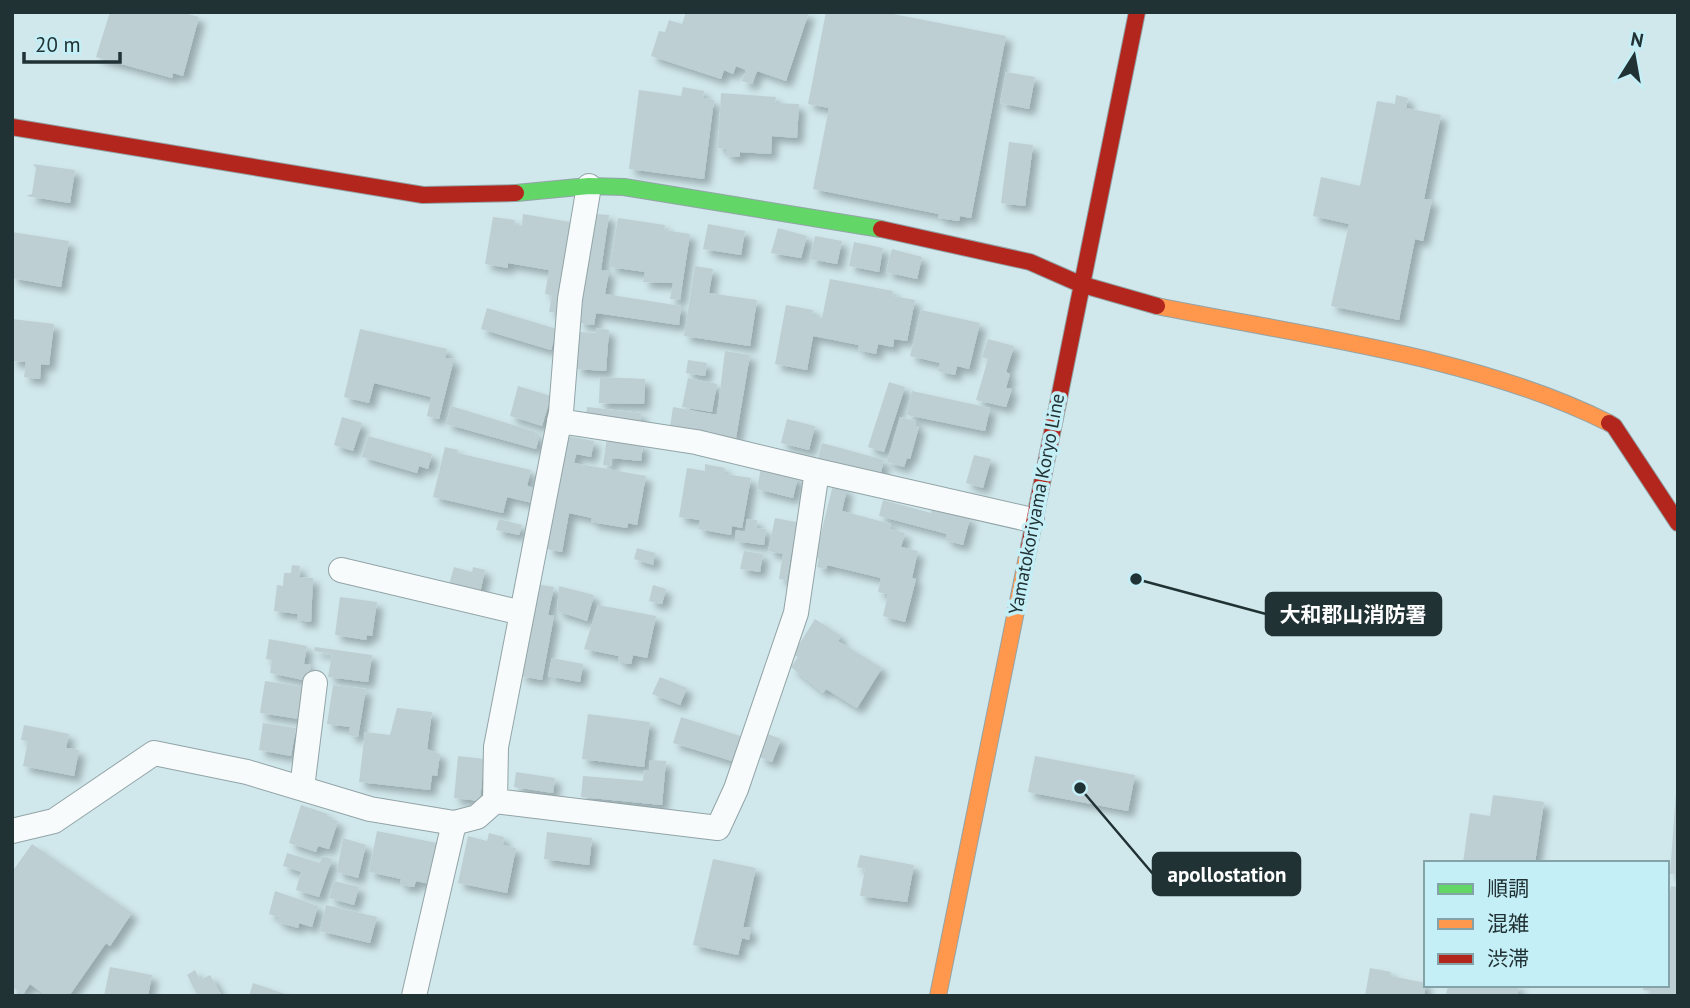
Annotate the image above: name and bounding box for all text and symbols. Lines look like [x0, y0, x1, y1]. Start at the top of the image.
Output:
scale bar [24, 21, 121, 65]
north arrow [1599, 21, 1669, 91]
text: N [1629, 26, 1646, 52]
text: 20 m [35, 31, 81, 58]
street label: Yamatokoriyama Koryo Line [1003, 391, 1069, 617]
callout: 大和郡山消防署 [1266, 593, 1441, 635]
text: 大和郡山消防署 [1280, 601, 1427, 628]
callout: apollostation [1153, 853, 1300, 895]
text: apollostation [1168, 861, 1286, 888]
legend [1424, 861, 1669, 987]
text: 順調 [1487, 875, 1529, 902]
text: 混雑 [1487, 910, 1529, 937]
text: 渋滞 [1487, 945, 1529, 972]

